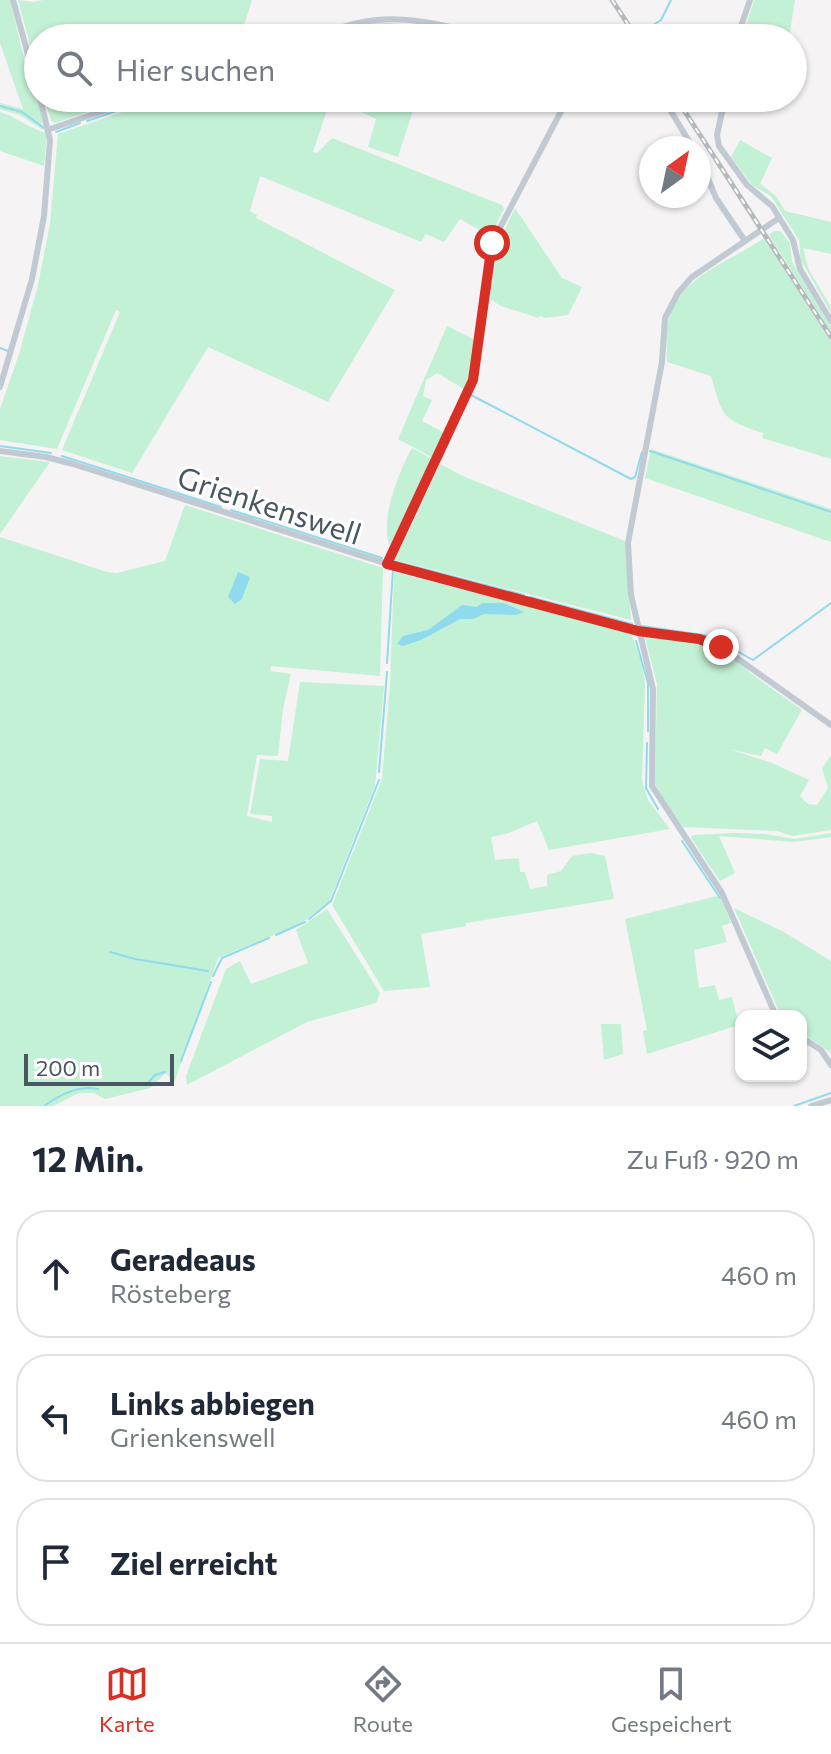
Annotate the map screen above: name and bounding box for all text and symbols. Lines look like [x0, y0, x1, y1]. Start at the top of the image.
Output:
search box [24, 24, 807, 112]
icon: search [52, 46, 96, 90]
text: Hier suchen [116, 50, 275, 87]
north arrow [639, 136, 711, 208]
route start [474, 225, 510, 261]
street label: Grienkenswell [173, 457, 367, 551]
route end [703, 629, 739, 665]
map controls [735, 1010, 807, 1082]
button: layers [735, 1010, 807, 1082]
scale bar [24, 1050, 174, 1086]
text: 200 m [36, 1054, 100, 1081]
text: 12 Min. [32, 1137, 144, 1179]
text: Zu Fuß · 920 m [626, 1143, 799, 1174]
text: Geradeaus [110, 1240, 256, 1277]
icon: ahead [34, 1252, 78, 1296]
text: 460 m [721, 1259, 797, 1290]
text: Rösteberg [110, 1277, 231, 1308]
text: Links abbiegen [110, 1384, 315, 1421]
icon: left [34, 1396, 78, 1440]
text: 460 m [721, 1403, 797, 1434]
text: Grienkenswell [110, 1421, 276, 1452]
icon: arrive [34, 1540, 78, 1584]
text: Ziel erreicht [110, 1544, 278, 1581]
tab: Karte [99, 1662, 155, 1737]
tab: Route [353, 1662, 413, 1737]
tab: Gespeichert [611, 1662, 732, 1737]

